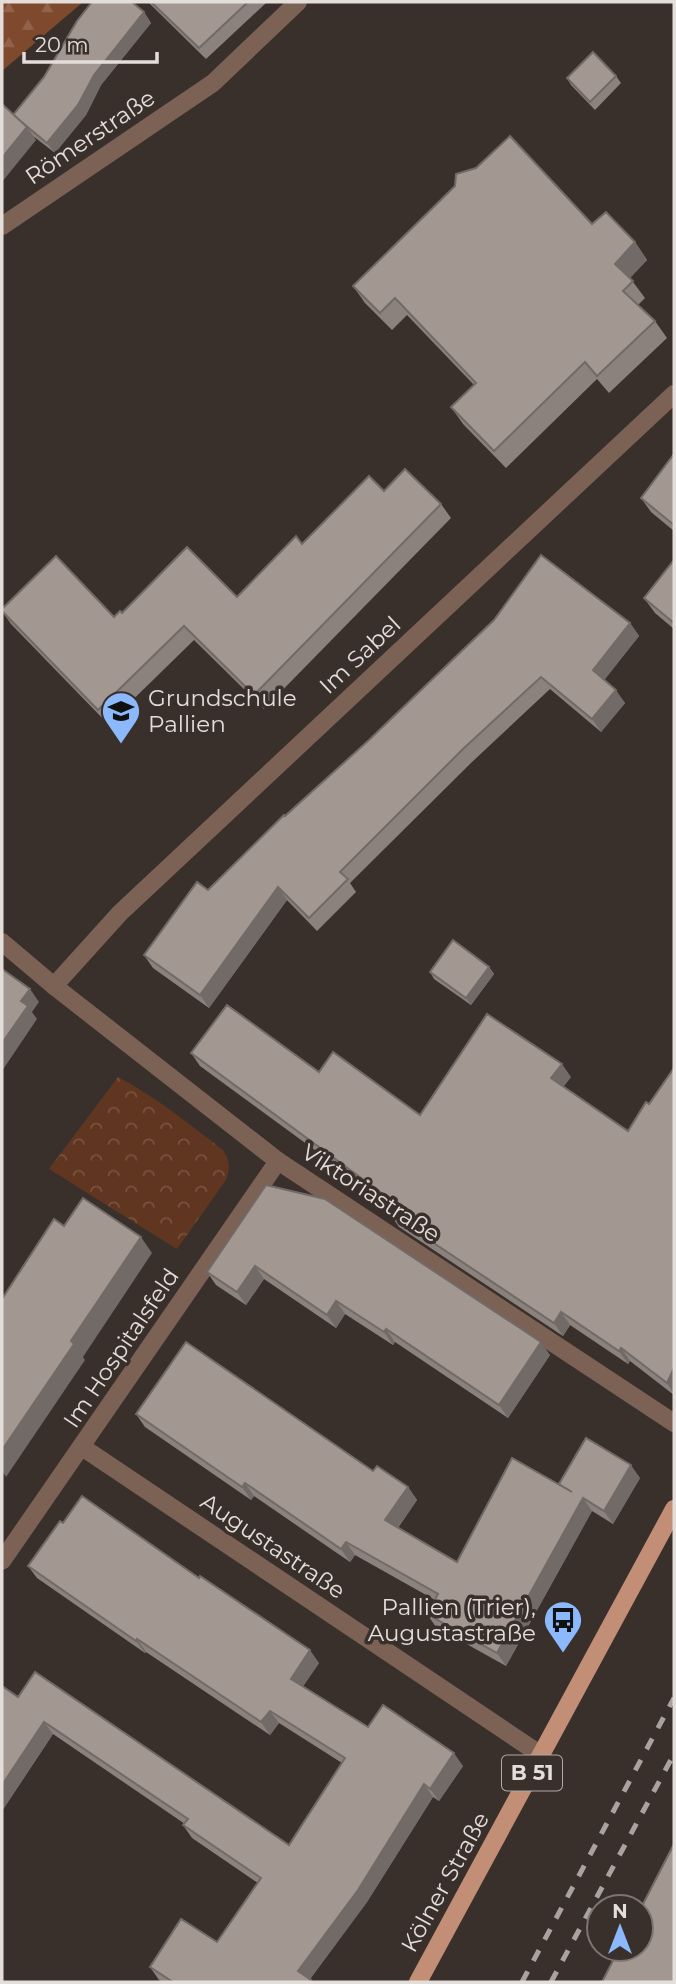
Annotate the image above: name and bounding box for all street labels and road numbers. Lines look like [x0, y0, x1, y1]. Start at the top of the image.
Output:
street label: Römerstraße [20, 83, 160, 191]
street label: Im Sabel [314, 610, 406, 700]
street label: Viktoriastraße [297, 1138, 445, 1248]
street label: Im Hospitalsfeld [57, 1263, 185, 1433]
street label: Augustastraße [195, 1487, 351, 1605]
road number: B 51 [502, 1756, 562, 1790]
street label: Kölner Straße [395, 1807, 495, 1957]

